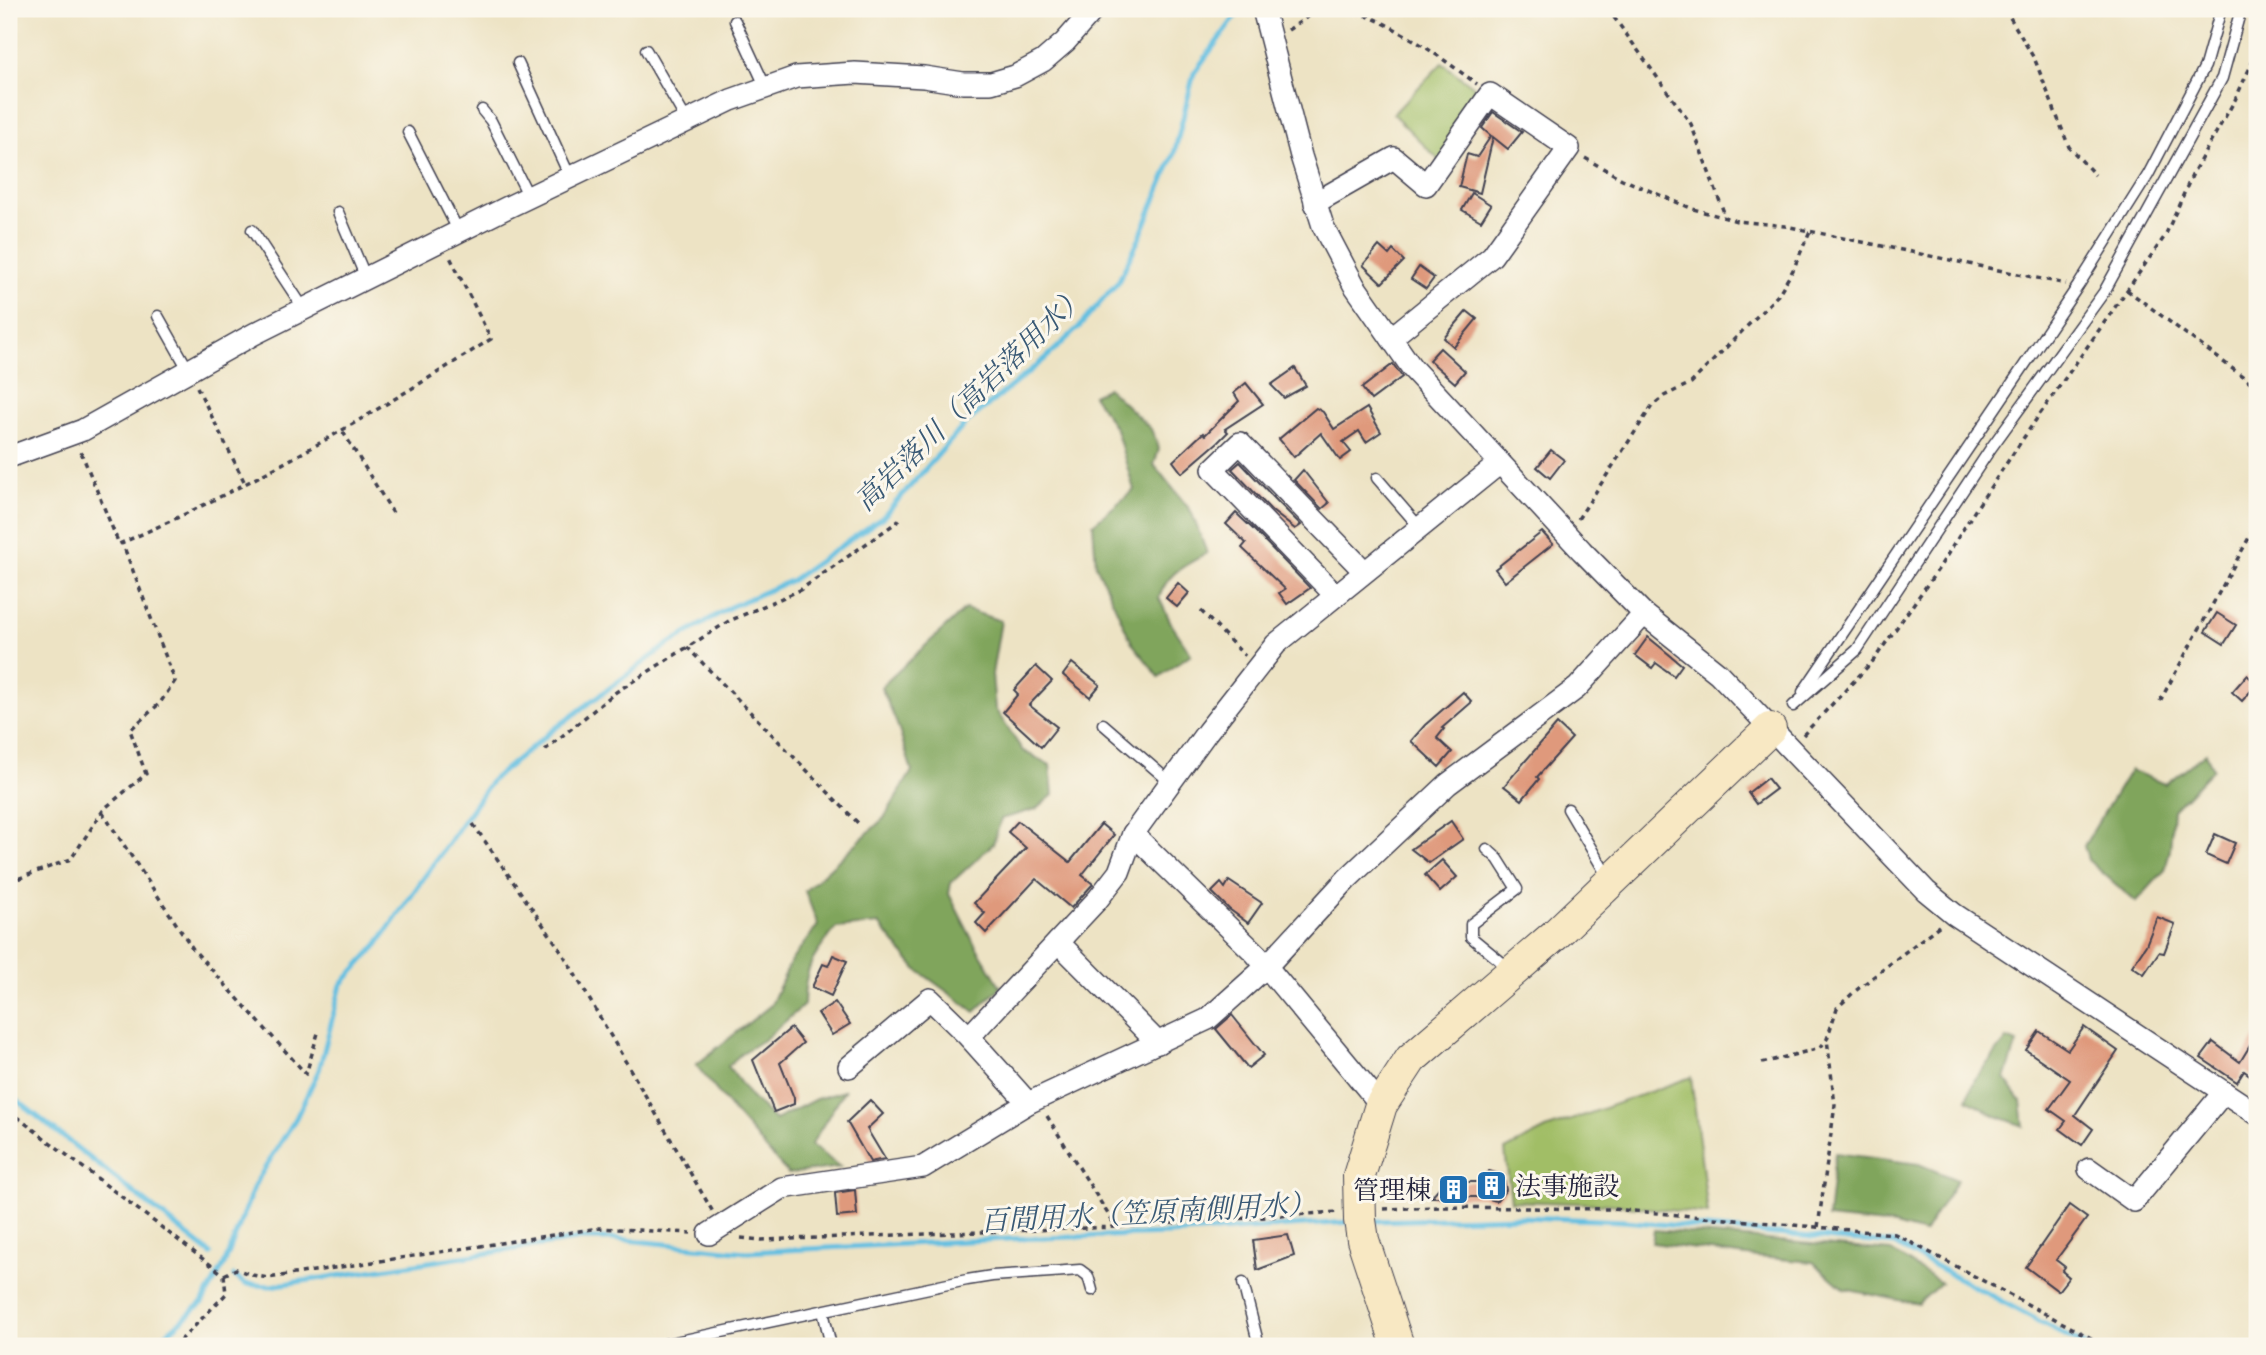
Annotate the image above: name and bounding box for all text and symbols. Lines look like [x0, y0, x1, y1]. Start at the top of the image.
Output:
water label: 高岩落川（高岩落用水） [849, 280, 1095, 519]
building icon: 法事施設 [1475, 1169, 1509, 1203]
place label: 法事施設 [1515, 1171, 1619, 1204]
building icon: 管理棟 [1437, 1173, 1471, 1207]
place label: 管理棟 [1353, 1175, 1431, 1208]
water label: 百間用水（笠原南側用水） [979, 1188, 1317, 1241]

